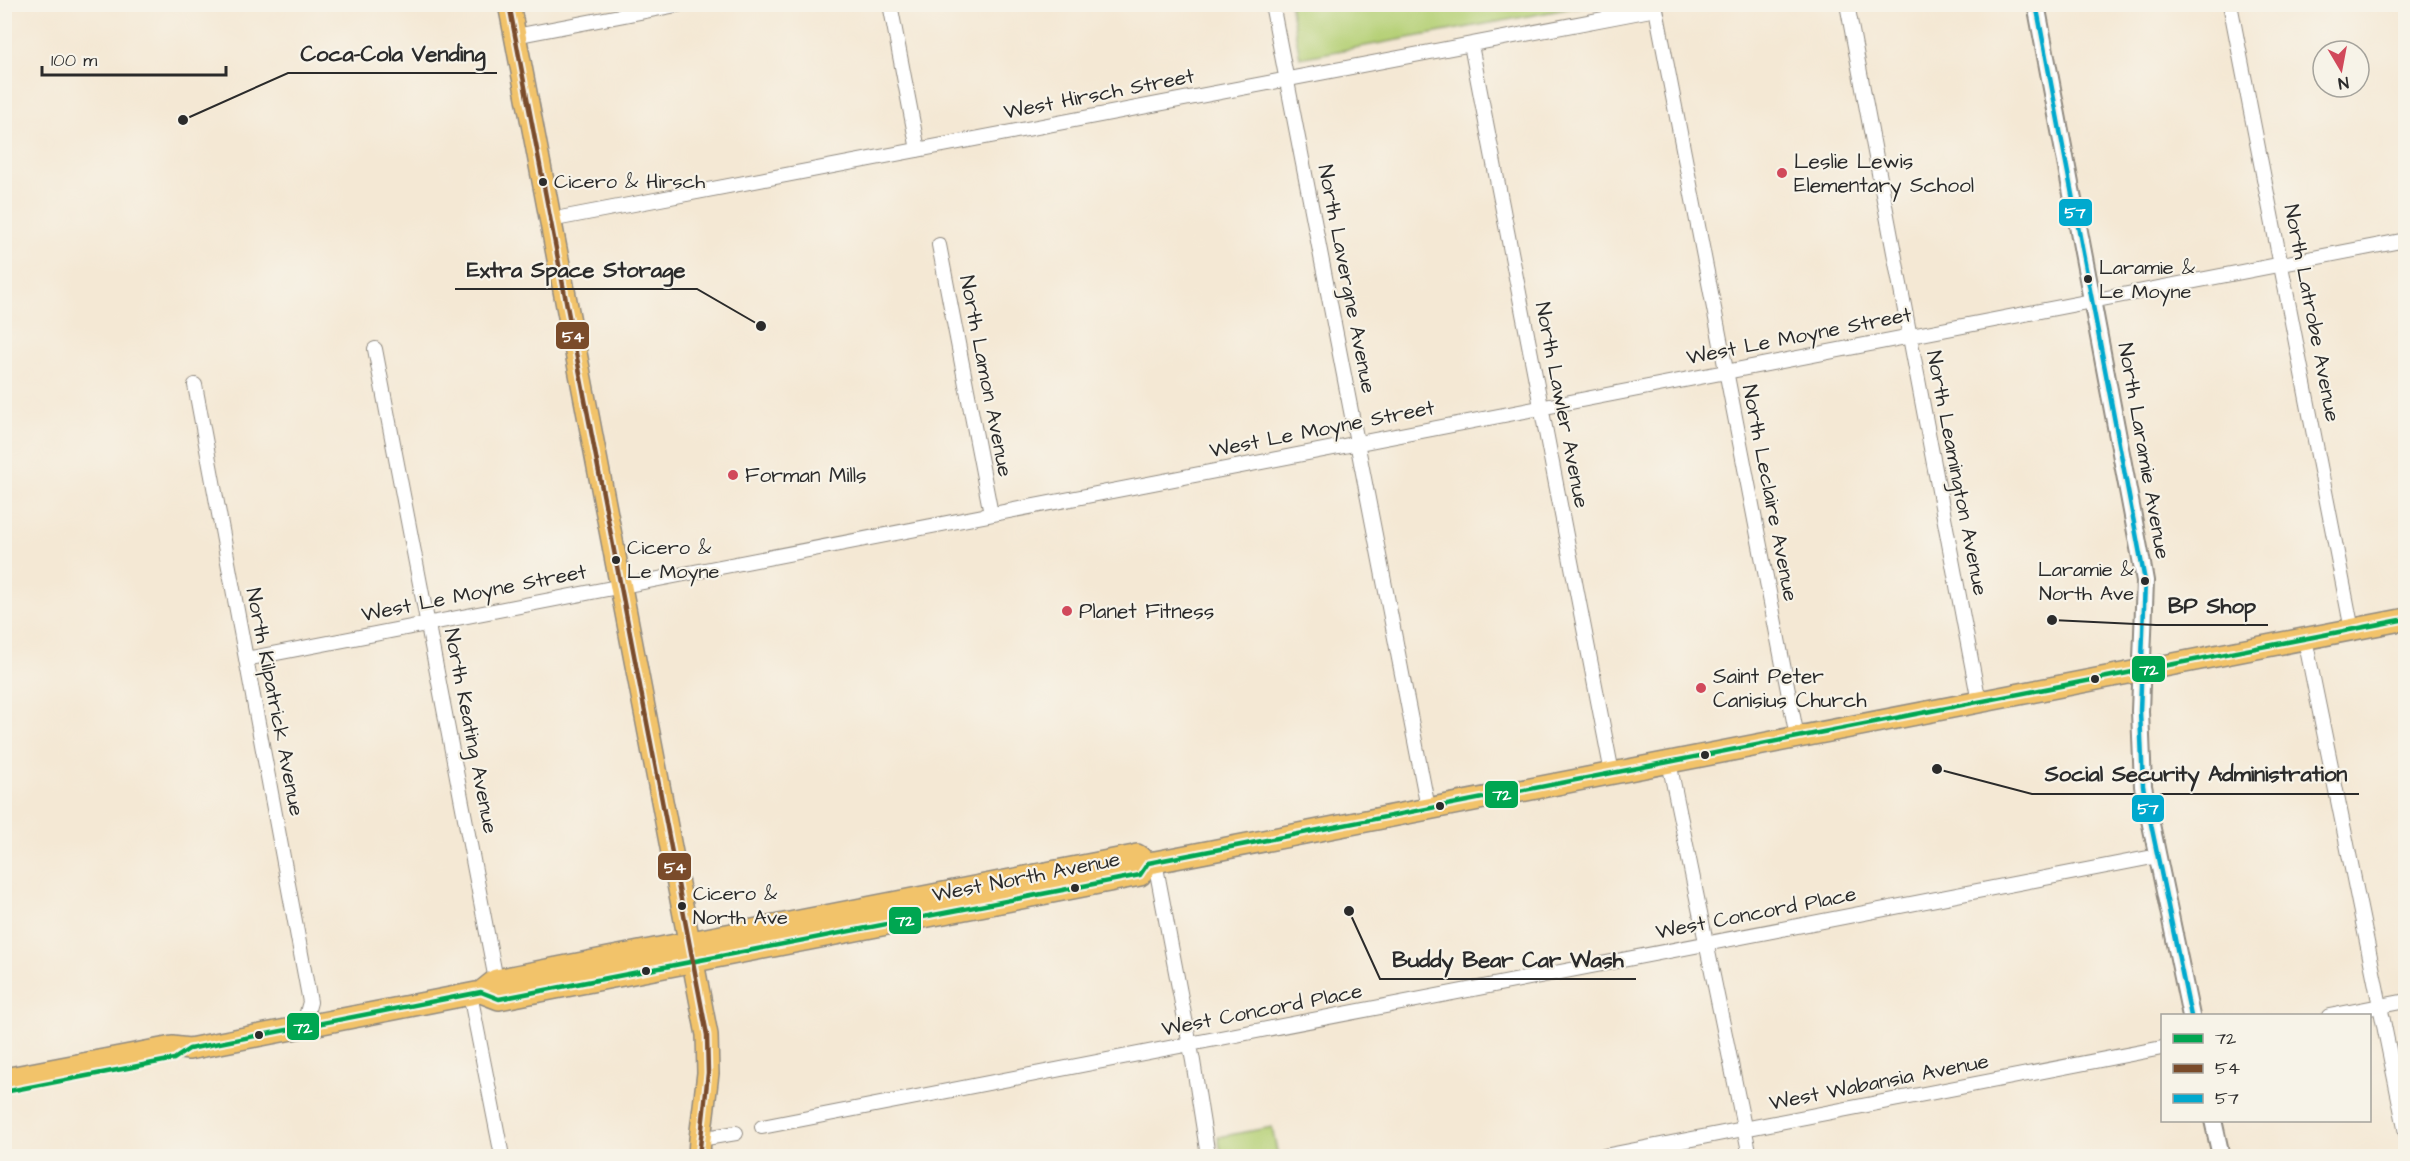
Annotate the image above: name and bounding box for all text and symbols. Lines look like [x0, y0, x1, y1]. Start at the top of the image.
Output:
callout: Coca-Cola Vending [288, 33, 497, 73]
scale bar [42, 39, 226, 77]
text: Coca-Cola Vending [301, 39, 486, 71]
north arrow [2311, 39, 2371, 99]
text: 100 m [51, 48, 97, 73]
street label: West Hirsch Street [1001, 61, 1197, 127]
text: N [2337, 71, 2350, 94]
place label: Leslie Lewis Elementary School [1794, 147, 1974, 202]
street label: North Lavergne Avenue [1309, 162, 1383, 396]
marker: Leslie Lewis Elementary School [1775, 166, 1789, 180]
place label: Cicero & Hirsch [554, 168, 705, 196]
marker: Cicero & Hirsch [537, 176, 549, 188]
line badge: 57 [2058, 198, 2093, 227]
text: 57 [2064, 202, 2086, 224]
street label: North Latrobe Avenue [2277, 202, 2347, 424]
callout: Extra Space Storage [455, 249, 697, 289]
place label: Laramie & Le Moyne [2099, 254, 2196, 307]
text: Extra Space Storage [467, 255, 685, 287]
street label: North Lamon Avenue [952, 273, 1020, 479]
marker: Laramie & Le Moyne [2082, 273, 2094, 285]
street label: North Lawler Avenue [1528, 300, 1596, 510]
street label: West Le Moyne Street [1684, 300, 1915, 374]
line badge: 54 [555, 321, 590, 350]
text: 54 [562, 326, 584, 348]
street label: North Laramie Avenue [2111, 341, 2177, 561]
street label: North Leamington Avenue [1917, 348, 1995, 598]
street label: North Leclaire Avenue [1735, 382, 1805, 604]
street label: West Le Moyne Street [1207, 393, 1438, 467]
place label: Forman Mills [745, 461, 867, 490]
marker: Forman Mills [726, 468, 740, 482]
place label: Cicero & Le Moyne [627, 534, 719, 587]
marker: Cicero & Le Moyne [610, 554, 622, 566]
place label: Laramie & North Ave [2038, 556, 2135, 608]
street label: West Le Moyne Street [359, 557, 590, 631]
marker: Laramie & North Ave [2139, 575, 2151, 587]
callout: BP Shop [2156, 585, 2268, 625]
street label: North Kilpatrick Avenue [238, 586, 311, 819]
text: BP Shop [2168, 591, 2257, 622]
place label: Planet Fitness [1079, 597, 1214, 626]
marker: Planet Fitness [1060, 604, 1074, 618]
street label: North Keating Avenue [435, 626, 505, 836]
line badge: 72 [2131, 655, 2166, 683]
text: 72 [2139, 659, 2159, 681]
place label: Saint Peter Canisius Church [1713, 662, 1867, 715]
unlabelled marker [2089, 673, 2101, 685]
marker: Saint Peter Canisius Church [1694, 681, 1708, 695]
unlabelled marker [1699, 749, 1711, 761]
callout: Social Security Administration [2032, 754, 2359, 794]
text: Social Security Administration [2044, 759, 2347, 792]
line badge: 72 [1484, 780, 1519, 809]
text: 72 [1492, 784, 1512, 806]
line badge: 57 [2131, 794, 2165, 823]
text: 57 [2137, 798, 2159, 820]
unlabelled marker [1434, 800, 1446, 812]
street label: West North Avenue [930, 845, 1122, 909]
line badge: 54 [657, 852, 692, 881]
text: 54 [664, 857, 686, 879]
street label: West Concord Place [1653, 879, 1859, 947]
place label: Cicero & North Ave [693, 880, 788, 932]
unlabelled marker [1069, 882, 1081, 894]
marker: Cicero & North Ave [676, 900, 688, 912]
line badge: 72 [888, 906, 922, 935]
text: 72 [895, 910, 915, 932]
callout: Buddy Bear Car Wash [1380, 939, 1636, 979]
text: Buddy Bear Car Wash [1392, 945, 1625, 978]
unlabelled marker [640, 965, 652, 977]
street label: West Concord Place [1159, 976, 1365, 1044]
line badge: 72 [286, 1012, 320, 1041]
legend [2161, 1014, 2371, 1122]
text: 72 [293, 1017, 313, 1039]
text: 72 [2215, 1026, 2237, 1051]
unlabelled marker [253, 1029, 265, 1041]
street label: West Wabansia Avenue [1767, 1046, 1991, 1118]
text: 54 [2215, 1056, 2240, 1081]
text: 57 [2215, 1086, 2239, 1111]

